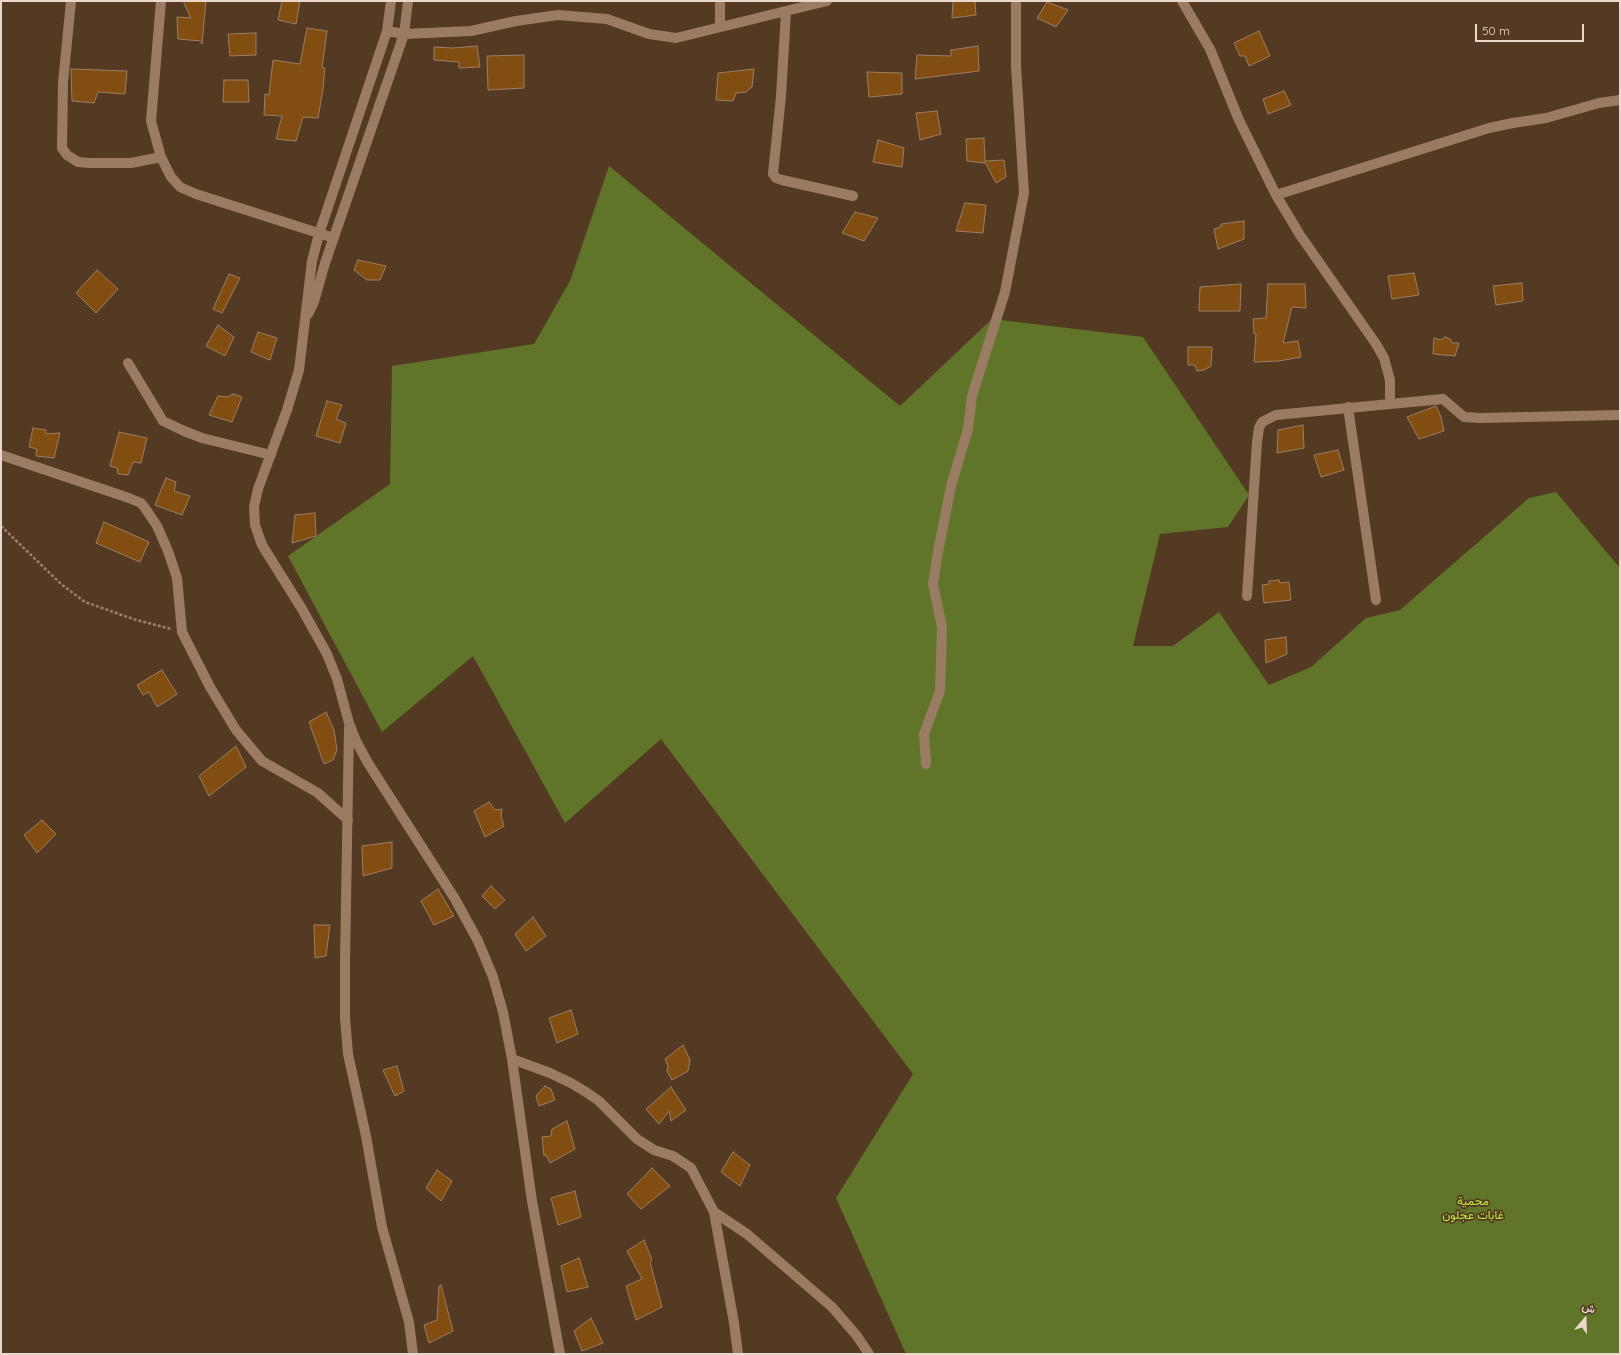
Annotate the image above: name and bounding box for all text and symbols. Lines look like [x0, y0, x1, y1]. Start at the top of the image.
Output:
scale bar [1477, 16, 1586, 42]
text: 50 m [1482, 23, 1510, 38]
park label: محمية غابات عجلون [1442, 1194, 1504, 1222]
north arrow [1565, 1299, 1605, 1339]
text: ش [1580, 1299, 1597, 1316]

